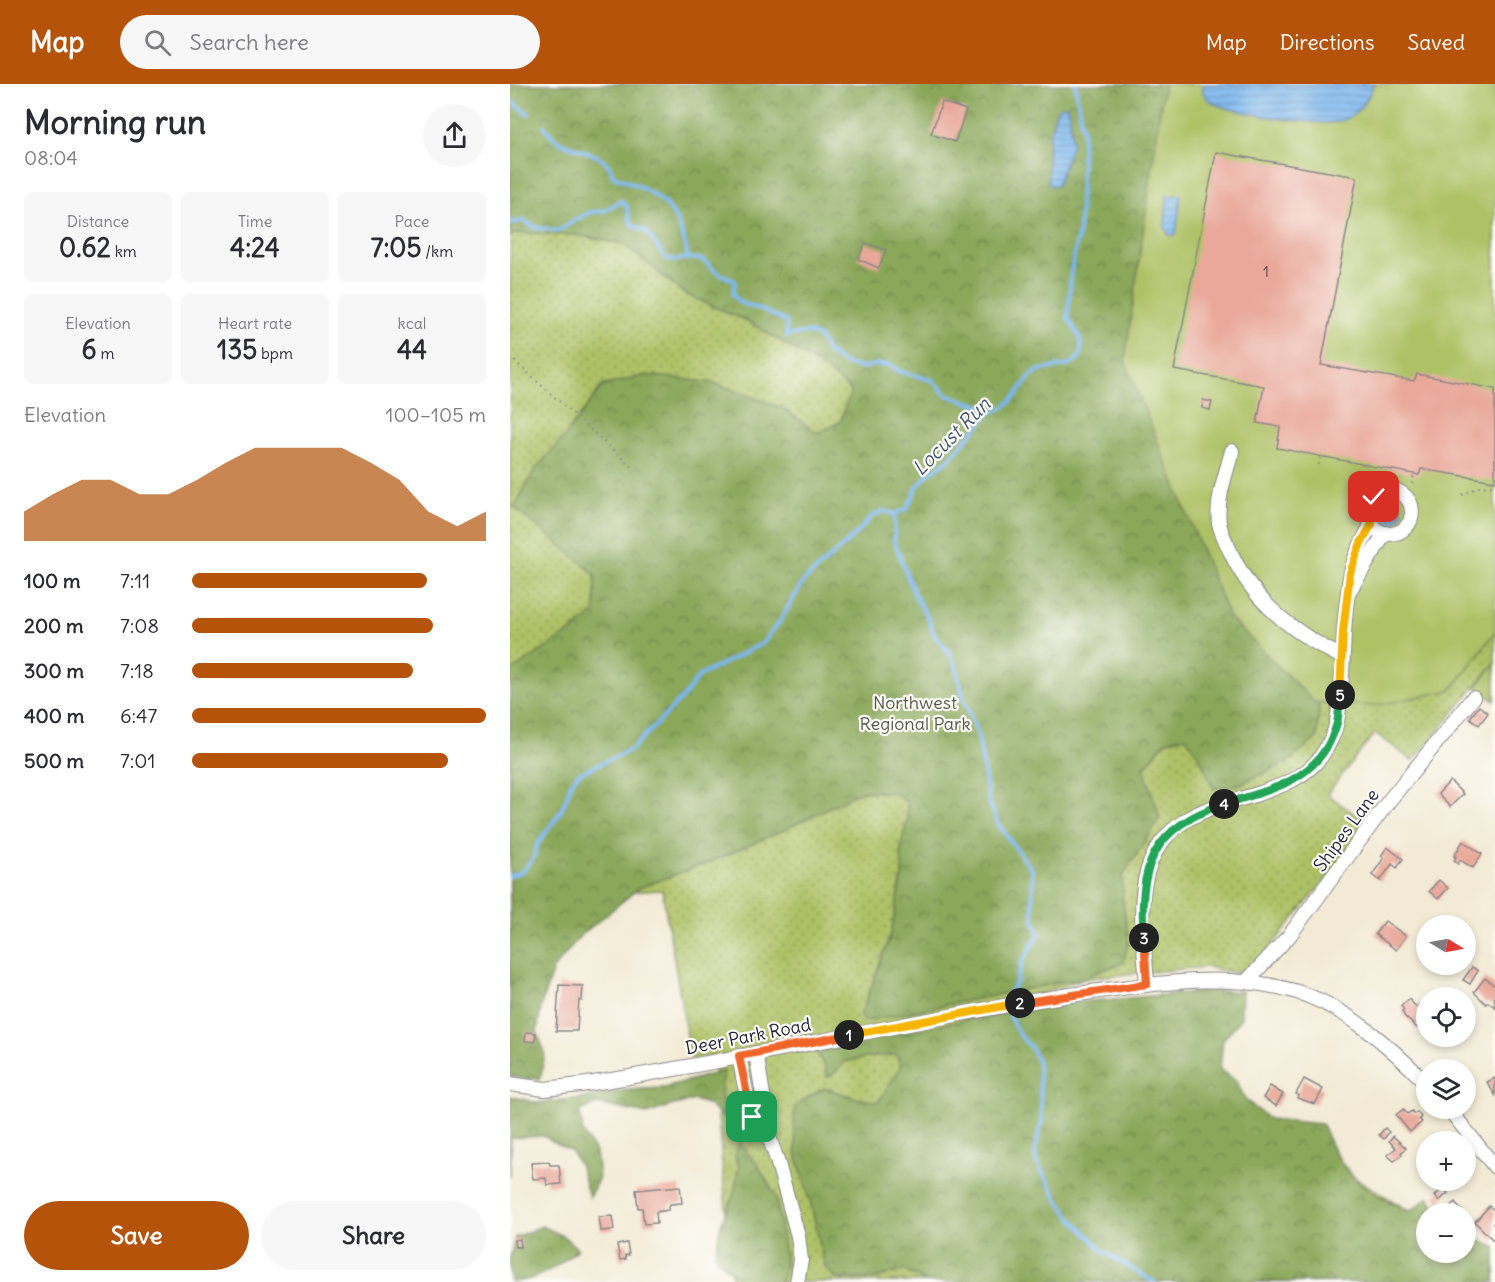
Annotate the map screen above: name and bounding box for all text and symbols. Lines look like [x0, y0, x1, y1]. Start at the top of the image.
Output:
search box [120, 15, 540, 69]
text: Map [30, 24, 84, 60]
icon: search [141, 26, 174, 59]
text: Search here [189, 28, 309, 56]
text: Map [1206, 29, 1247, 56]
text: Directions [1280, 29, 1374, 56]
text: Saved [1407, 29, 1465, 56]
text: Morning run [24, 101, 206, 143]
button: share [423, 104, 486, 167]
text: 08:04 [24, 145, 78, 170]
text: Distance [67, 211, 129, 231]
text: Time [238, 211, 272, 231]
text: Pace [395, 211, 429, 231]
text: 0.62 [59, 231, 111, 264]
text: 4:24 [230, 231, 280, 264]
text: 7:05 [371, 231, 421, 264]
text: km [111, 241, 137, 261]
text: /km [421, 241, 453, 261]
house number: 1 [1263, 262, 1269, 281]
text: Elevation [65, 313, 131, 333]
text: Heart rate [218, 313, 292, 333]
text: kcal [398, 313, 426, 333]
text: 6 [82, 333, 97, 366]
text: 135 [217, 333, 257, 366]
text: 44 [397, 333, 427, 366]
text: m [97, 343, 114, 363]
text: bpm [257, 343, 293, 363]
water label: Locust Run [907, 391, 996, 480]
text: Elevation [24, 402, 106, 427]
text: 100–105 m [385, 402, 486, 427]
pin [1348, 471, 1399, 522]
icon: check [1357, 480, 1390, 513]
text: 100 m [24, 568, 81, 593]
text: 7:11 [120, 568, 150, 593]
text: 200 m [24, 613, 84, 638]
text: 7:08 [120, 613, 159, 638]
text: 300 m [24, 658, 84, 683]
text: 7:18 [120, 658, 154, 683]
pin: 5 [1325, 680, 1355, 710]
text: 5 [1335, 685, 1345, 705]
park label: Northwest Regional Park [859, 691, 971, 735]
text: 400 m [24, 703, 84, 728]
text: 6:47 [120, 703, 157, 728]
text: 500 m [24, 748, 84, 773]
text: 7:01 [120, 748, 155, 773]
street label: Shipes Lane [1308, 784, 1384, 876]
pin: 4 [1209, 789, 1239, 819]
text: 4 [1219, 794, 1229, 814]
north arrow [1416, 915, 1476, 975]
map controls [1416, 915, 1476, 1263]
pin: 3 [1129, 923, 1159, 953]
text: 3 [1139, 928, 1149, 948]
button: locate [1416, 987, 1476, 1047]
pin: 2 [1005, 988, 1035, 1018]
text: 2 [1016, 993, 1024, 1013]
street label: Deer Park Road [683, 1012, 813, 1059]
pin: 1 [834, 1020, 864, 1050]
text: 1 [846, 1025, 852, 1045]
button: layers [1416, 1059, 1476, 1119]
pin [726, 1091, 777, 1142]
icon: arrive [735, 1100, 768, 1133]
button: + [1416, 1131, 1476, 1191]
button: Save [24, 1201, 249, 1270]
button: Share [261, 1201, 486, 1270]
button: − [1416, 1203, 1476, 1263]

